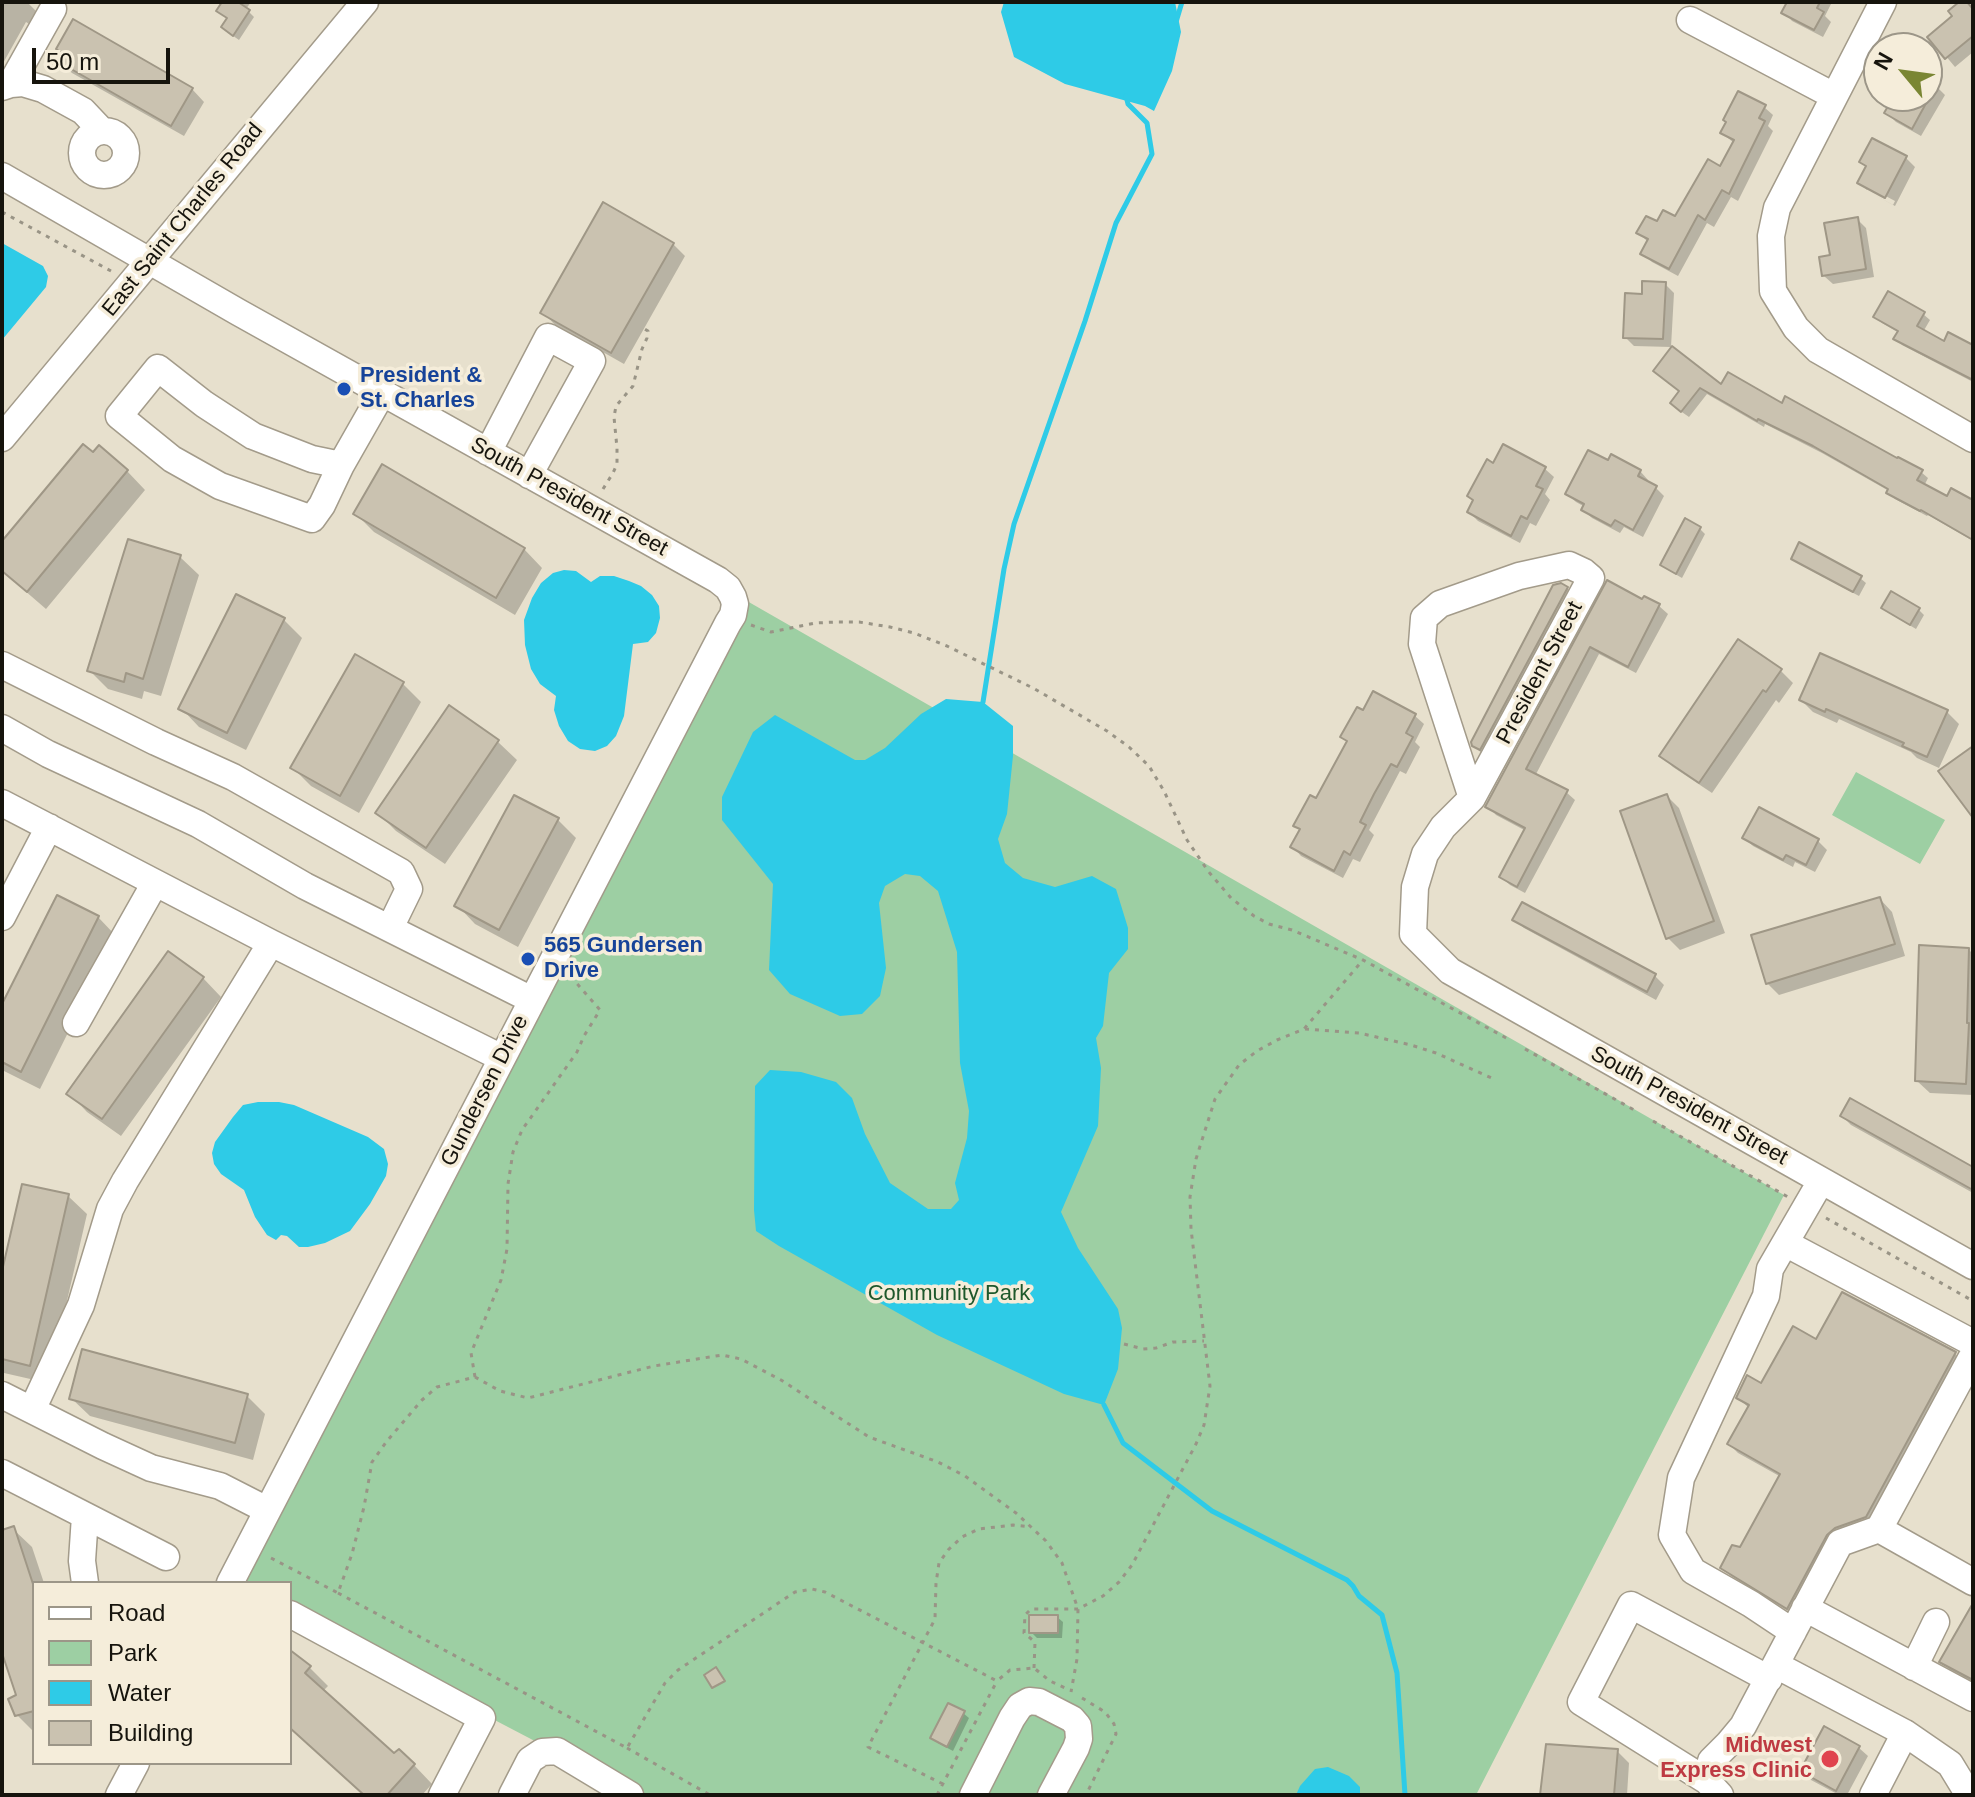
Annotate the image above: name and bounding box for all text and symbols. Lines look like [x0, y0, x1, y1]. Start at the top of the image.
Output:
scale bar [36, 32, 174, 82]
north arrow [1863, 32, 1943, 112]
text: 50 m [46, 48, 99, 75]
text: N [1869, 48, 1898, 74]
street label: East Saint Charles Road [97, 118, 269, 322]
place label: President & St. Charles [360, 363, 482, 414]
marker: President & St. Charles [335, 380, 353, 398]
street label: South President Street [466, 432, 672, 562]
street label: President Street [1491, 597, 1589, 749]
place label: 565 Gundersen Drive [544, 933, 703, 984]
marker: 565 Gundersen Drive [519, 950, 537, 968]
street label: Gundersen Drive [435, 1011, 535, 1171]
street label: South President Street [1586, 1041, 1792, 1171]
park label: Community Park [868, 1281, 1030, 1307]
legend [32, 1581, 292, 1765]
text: Road [108, 1599, 165, 1626]
text: Park [108, 1639, 157, 1666]
text: Water [108, 1679, 171, 1706]
text: Building [108, 1719, 193, 1746]
place label: Midwest Express Clinic [1660, 1733, 1812, 1784]
marker: Midwest Express Clinic [1819, 1748, 1841, 1770]

